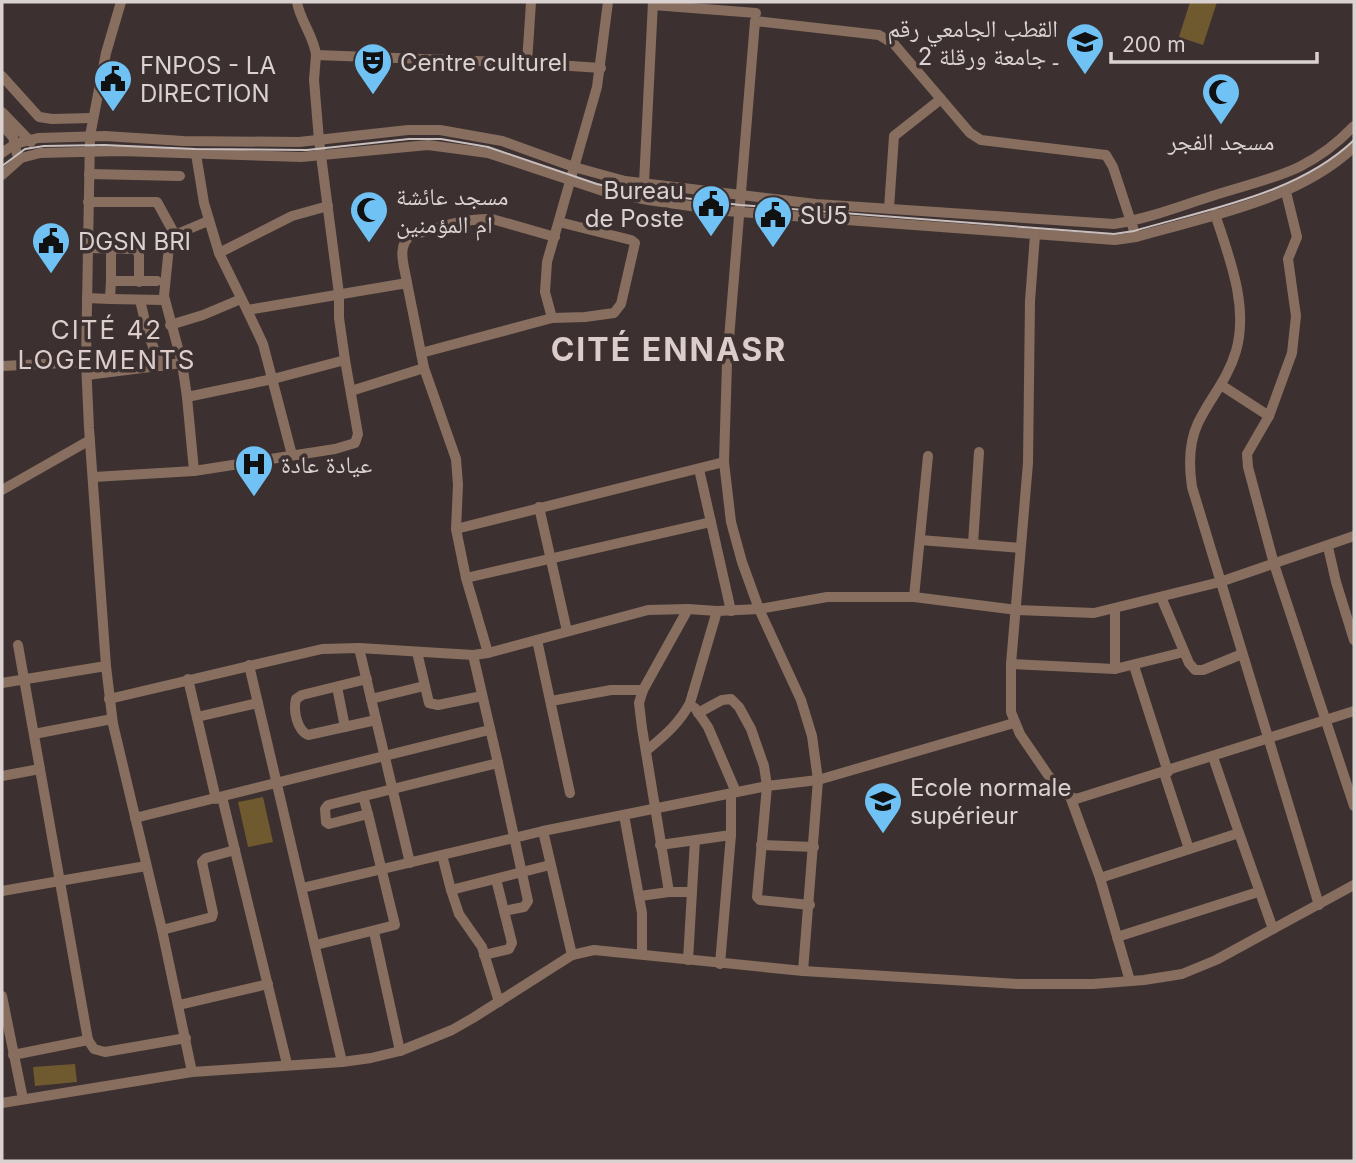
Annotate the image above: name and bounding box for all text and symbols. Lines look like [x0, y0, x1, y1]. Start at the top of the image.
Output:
place label: القطب الجامعي رقم 2 ـ جامعة ورقلة [887, 14, 1059, 71]
school or university icon: القطب الجامعي رقم 2 ـ جامعة ورقلة [1064, 21, 1106, 76]
scale bar [1111, 21, 1318, 65]
text: 200 m [1122, 32, 1186, 57]
theatre icon: Centre culturel [352, 41, 394, 96]
place label: Centre culturel [400, 48, 567, 77]
place label: FNPOS - LA DIRECTION [140, 51, 276, 108]
public building icon: FNPOS - LA DIRECTION [92, 58, 134, 113]
mosque icon: مسجد الفجر [1200, 71, 1242, 126]
place label: مسجد الفجر [1167, 127, 1274, 156]
place label: Bureau de Poste [585, 176, 684, 233]
place label: مسجد عائشة ام المؤمنين [396, 182, 509, 241]
public building icon: Bureau de Poste [690, 183, 732, 238]
mosque icon: مسجد عائشة ام المؤمنين [348, 189, 390, 244]
public building icon: SU5 [752, 194, 794, 249]
place label: SU5 [800, 201, 848, 230]
public building icon: DGSN BRI [30, 220, 72, 275]
place label: DGSN BRI [78, 227, 191, 256]
district label: CITÉ 42 LOGEMENTS [17, 314, 197, 375]
district label: CITÉ ENNASR [551, 330, 787, 369]
hospital icon: عيادة عادة [233, 443, 275, 498]
place label: عيادة عادة [281, 450, 372, 479]
place label: Ecole normale supérieur [910, 773, 1071, 830]
school or university icon: Ecole normale supérieur [862, 780, 904, 835]

